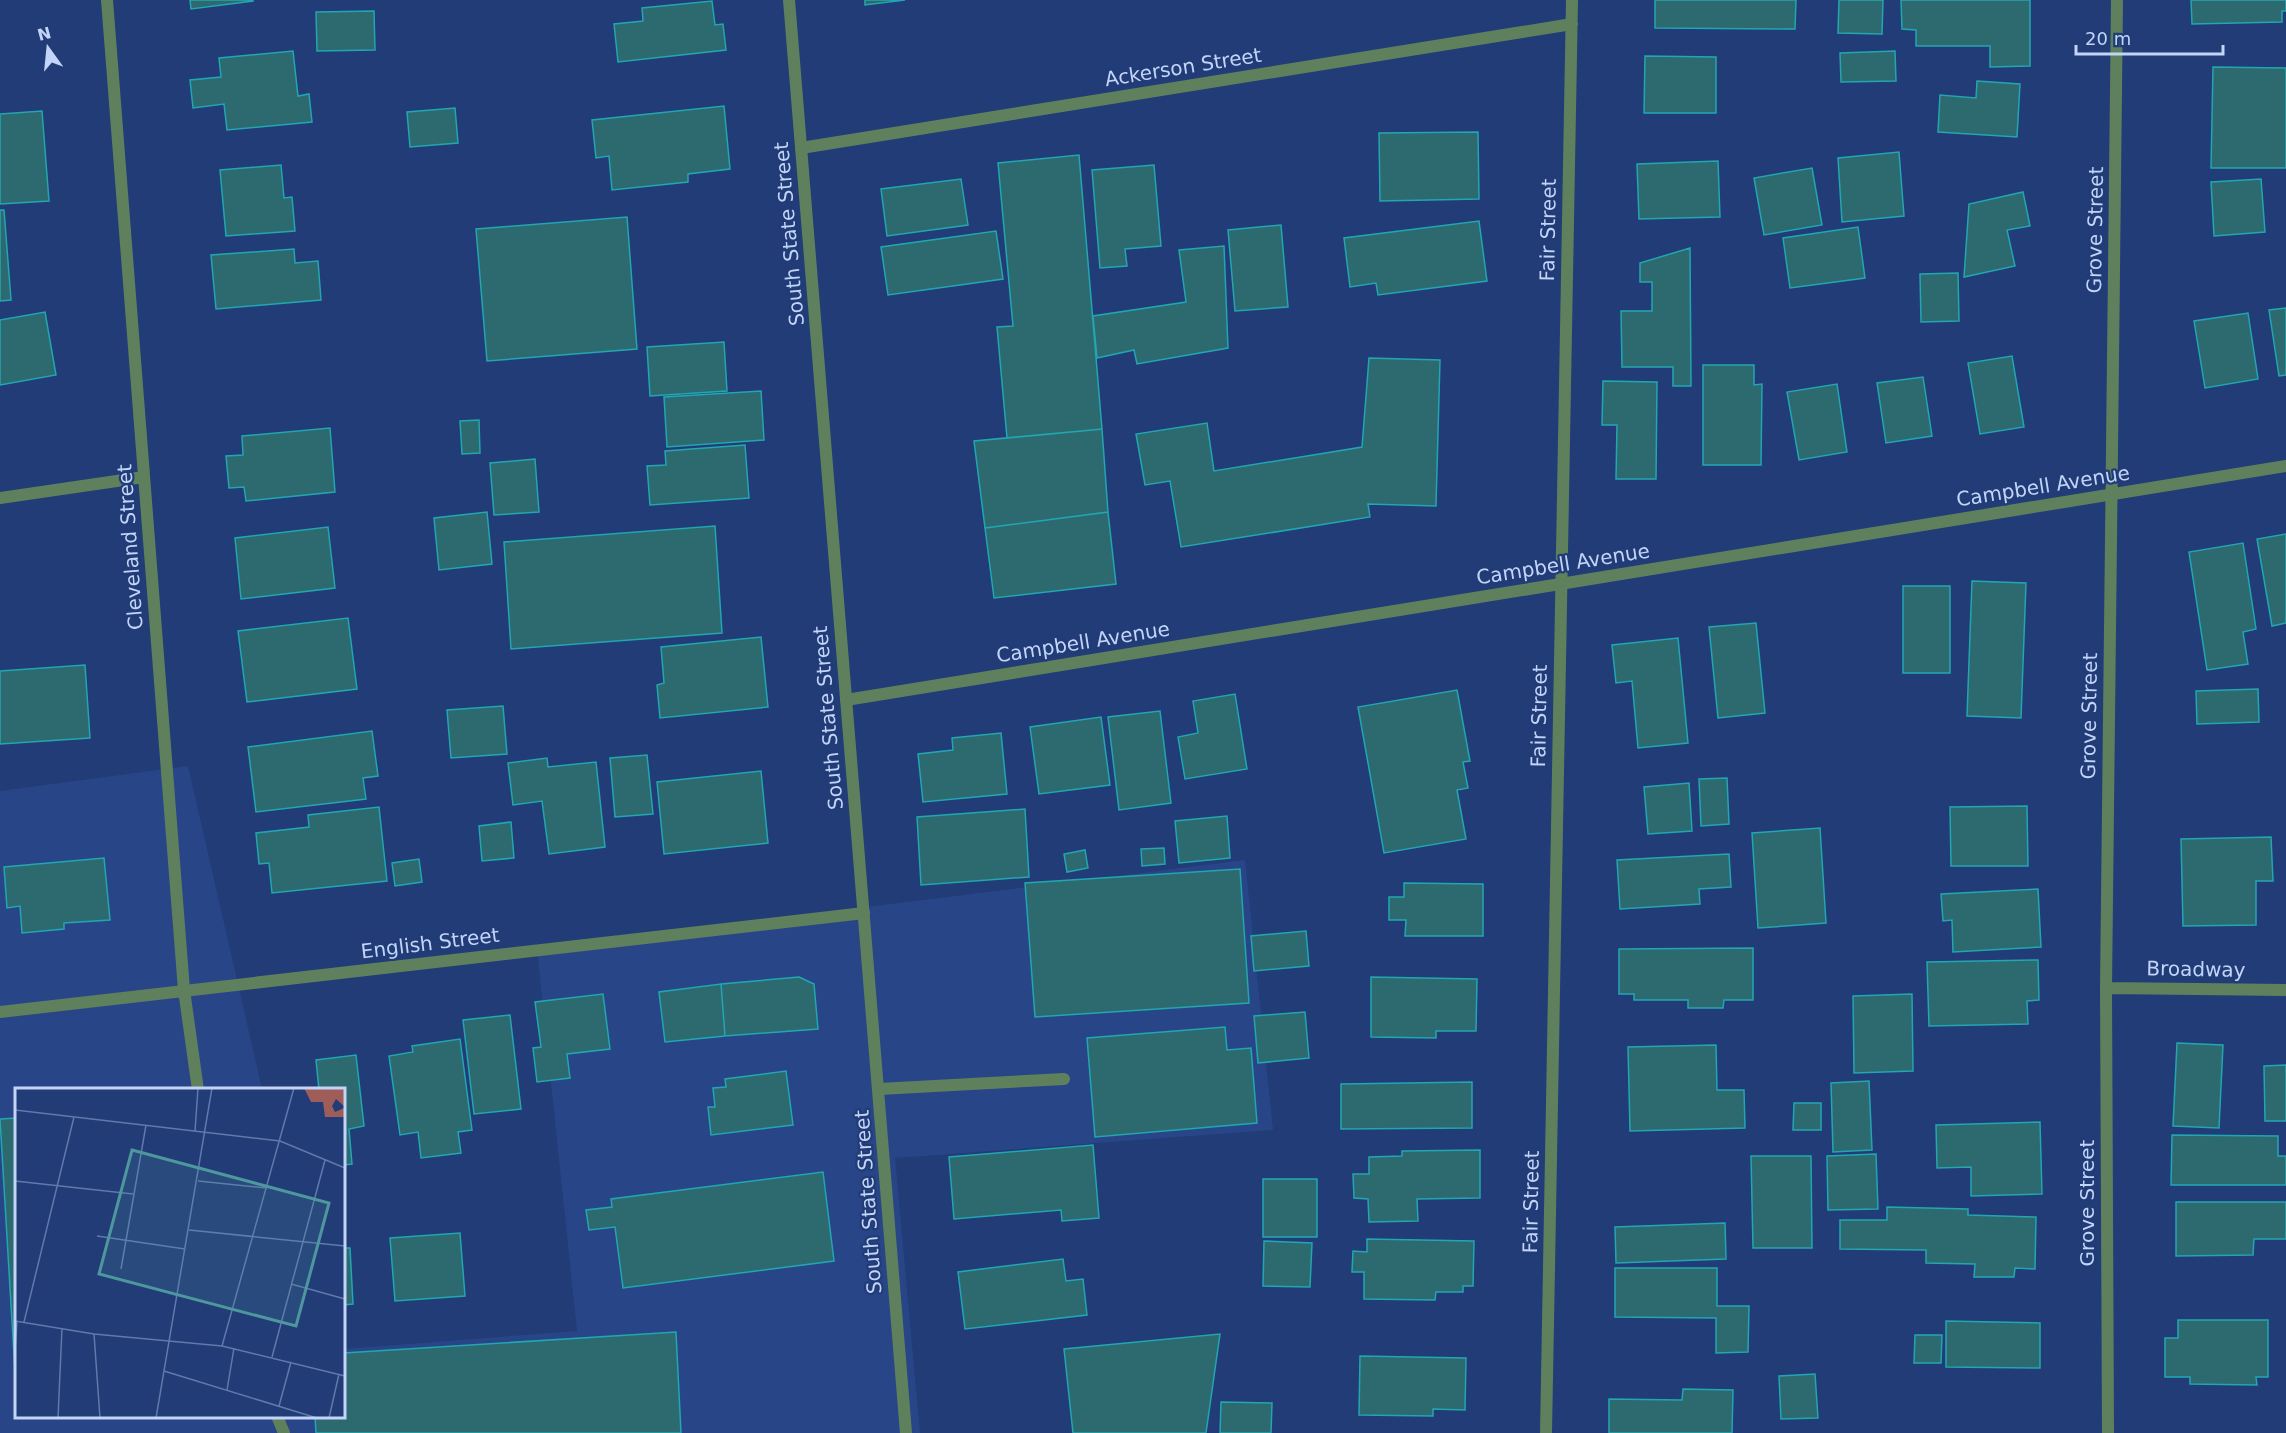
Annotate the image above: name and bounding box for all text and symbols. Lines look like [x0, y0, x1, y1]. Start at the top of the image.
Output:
north arrow [18, 18, 78, 78]
scale bar [2076, 18, 2223, 56]
text: N [35, 23, 53, 45]
text: 20 m [2085, 28, 2131, 49]
street label: Ackerson Street [1103, 43, 1263, 91]
street label: South State Street [769, 141, 809, 327]
street label: Grove Street [2082, 166, 2108, 294]
street label: Fair Street [1535, 178, 1561, 282]
street label: Campbell Avenue [1955, 460, 2131, 512]
street label: Cleveland Street [112, 463, 148, 631]
street label: Campbell Avenue [1475, 538, 1651, 590]
street label: Campbell Avenue [995, 616, 1171, 668]
street label: South State Street [808, 625, 848, 811]
street label: Grove Street [2076, 652, 2102, 780]
street label: Fair Street [1526, 664, 1552, 768]
street label: English Street [359, 923, 501, 963]
street label: Broadway [2146, 956, 2246, 982]
inset map [15, 1088, 345, 1418]
street label: South State Street [850, 1109, 886, 1295]
street label: Grove Street [2075, 1139, 2099, 1266]
street label: Fair Street [1518, 1150, 1544, 1254]

